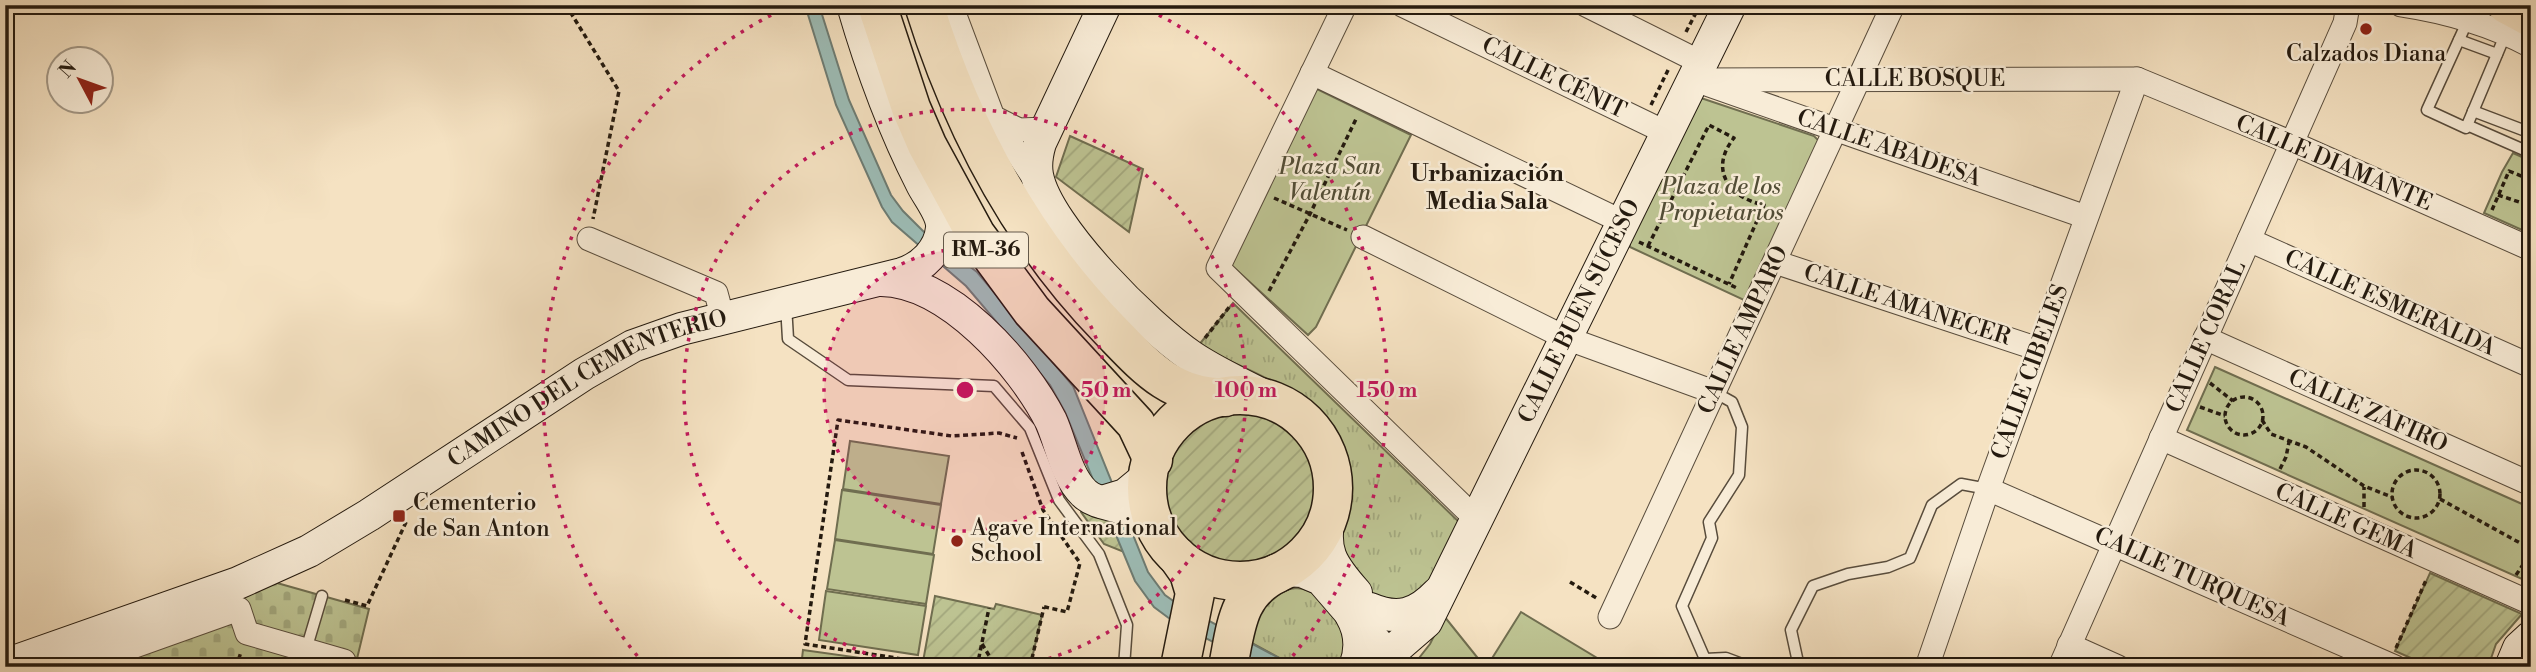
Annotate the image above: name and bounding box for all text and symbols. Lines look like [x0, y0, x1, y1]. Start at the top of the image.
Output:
marker: Calzados Diana [2358, 21, 2374, 37]
street label: CALLE CÉNIT [1477, 29, 1632, 125]
place label: Calzados Diana [2286, 40, 2446, 68]
north arrow [46, 46, 116, 116]
text: N [54, 56, 82, 83]
street label: CALLE BOSQUE [1825, 65, 2005, 93]
street label: CALLE ABADESA [1793, 103, 1986, 193]
street label: CALLE DIAMANTE [2231, 109, 2437, 217]
park label: Plaza San Valentín [1278, 153, 1382, 207]
district label: Urbanización Media Sala [1410, 159, 1564, 217]
park label: Plaza de los Propietarios [1657, 173, 1784, 227]
street label: CALLE BUEN SUCESO [1512, 195, 1646, 428]
road number: RM-36 [944, 232, 1028, 268]
street label: CALLE AMPARO [1692, 241, 1794, 419]
street label: CALLE ESMERALDA [2280, 244, 2501, 363]
street label: CALLE CORAL [2160, 257, 2252, 417]
street label: CALLE AMANECER [1800, 258, 2015, 352]
street label: CALLE CIBELES [1985, 281, 2075, 463]
street label: CAMINO DEL CEMENTERIO [442, 304, 730, 474]
street label: CALLE ZAFIRO [2284, 363, 2452, 459]
centre of rings [953, 378, 977, 402]
text: 50 m [1081, 378, 1131, 404]
text: 100 m [1215, 378, 1277, 404]
text: 150 m [1357, 378, 1417, 404]
street label: CALLE GEMA [2271, 477, 2422, 565]
place label: Cementerio de San Anton [413, 489, 550, 543]
marker: Cementerio de San Anton [391, 508, 407, 524]
place label: Agave International School [970, 514, 1177, 568]
street label: CALLE TURQUESA [2090, 521, 2295, 633]
marker: Agave International School [949, 533, 965, 549]

